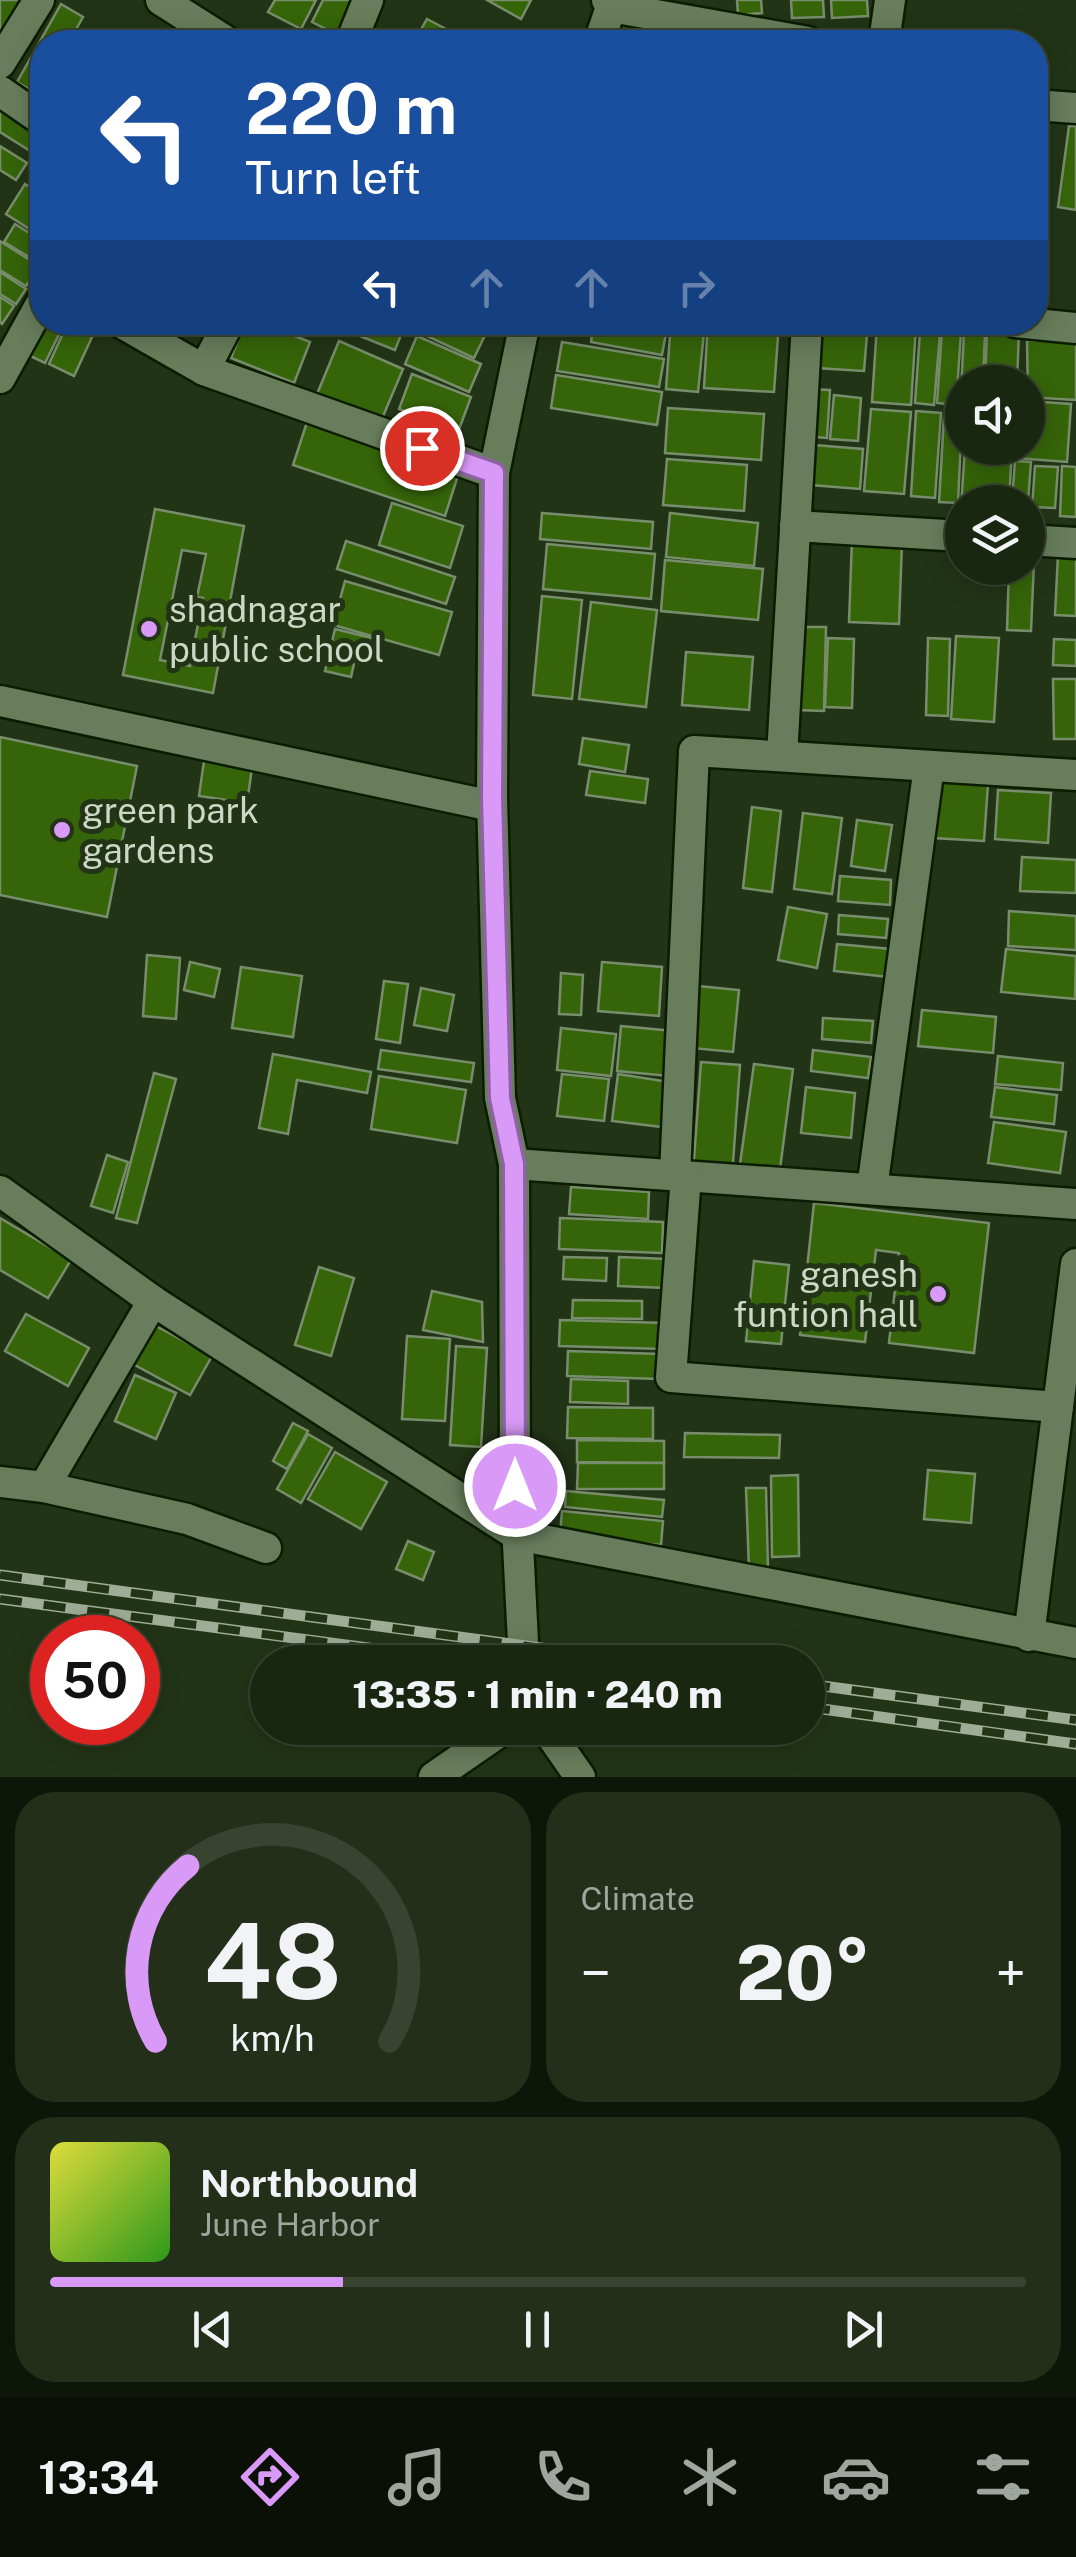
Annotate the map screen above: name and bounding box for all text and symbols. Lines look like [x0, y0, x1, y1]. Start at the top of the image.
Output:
text: 220 m [245, 67, 458, 150]
icon: left [80, 70, 210, 200]
text: Turn left [245, 151, 421, 204]
icon: left [354, 260, 409, 315]
icon: ahead [459, 260, 514, 315]
icon: ahead [564, 260, 619, 315]
icon: right [669, 260, 724, 315]
map controls [945, 365, 1045, 585]
button: sound [945, 365, 1045, 465]
pin [380, 406, 465, 491]
icon: arrive [395, 421, 450, 476]
button: layers [945, 485, 1045, 585]
place label: shadnagar public school [169, 589, 384, 670]
marker: shadnagar public school [138, 618, 160, 640]
place label: green park gardens [82, 790, 259, 871]
marker: green park gardens [51, 819, 73, 841]
place label: ganesh funtion hall [733, 1254, 918, 1335]
marker: ganesh funtion hall [927, 1283, 949, 1305]
position arrow [463, 1434, 567, 1538]
speed limit sign: 50 [30, 1615, 160, 1745]
text: 13:35 · 1 min · 240 m [352, 1672, 723, 1717]
text: Climate [581, 1880, 695, 1917]
text: 48 [204, 1900, 342, 2022]
text: 20° [736, 1929, 870, 2017]
text: − [581, 1941, 611, 2005]
text: + [995, 1941, 1026, 2005]
text: km/h [231, 2017, 315, 2059]
text: Northbound [200, 2161, 418, 2206]
text: June Harbor [200, 2206, 380, 2243]
icon: previous [185, 2302, 240, 2357]
icon: pause [510, 2302, 565, 2357]
icon: next [836, 2302, 891, 2357]
icon: directions [235, 2442, 305, 2512]
icon: music [382, 2442, 452, 2512]
icon: phone [528, 2442, 598, 2512]
icon: climate [675, 2442, 745, 2512]
icon: car [821, 2442, 891, 2512]
icon: filters [968, 2442, 1038, 2512]
text: 13:34 [38, 2451, 159, 2504]

